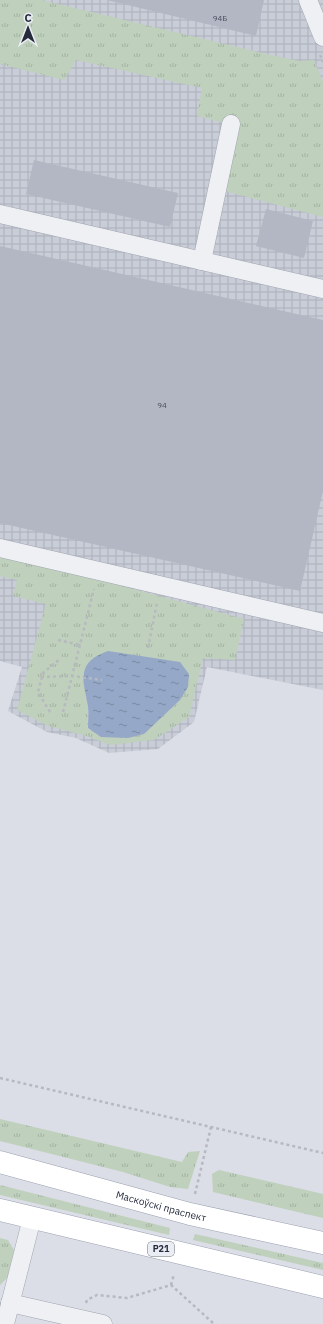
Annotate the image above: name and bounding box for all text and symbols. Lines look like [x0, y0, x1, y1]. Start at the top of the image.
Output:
north arrow [8, 8, 48, 48]
text: С [24, 11, 32, 25]
house number: 94Б [213, 13, 227, 23]
house number: 94 [157, 400, 167, 410]
street label: Маскоўскі праспект [114, 1188, 208, 1224]
road number: Р21 [148, 1242, 174, 1256]

